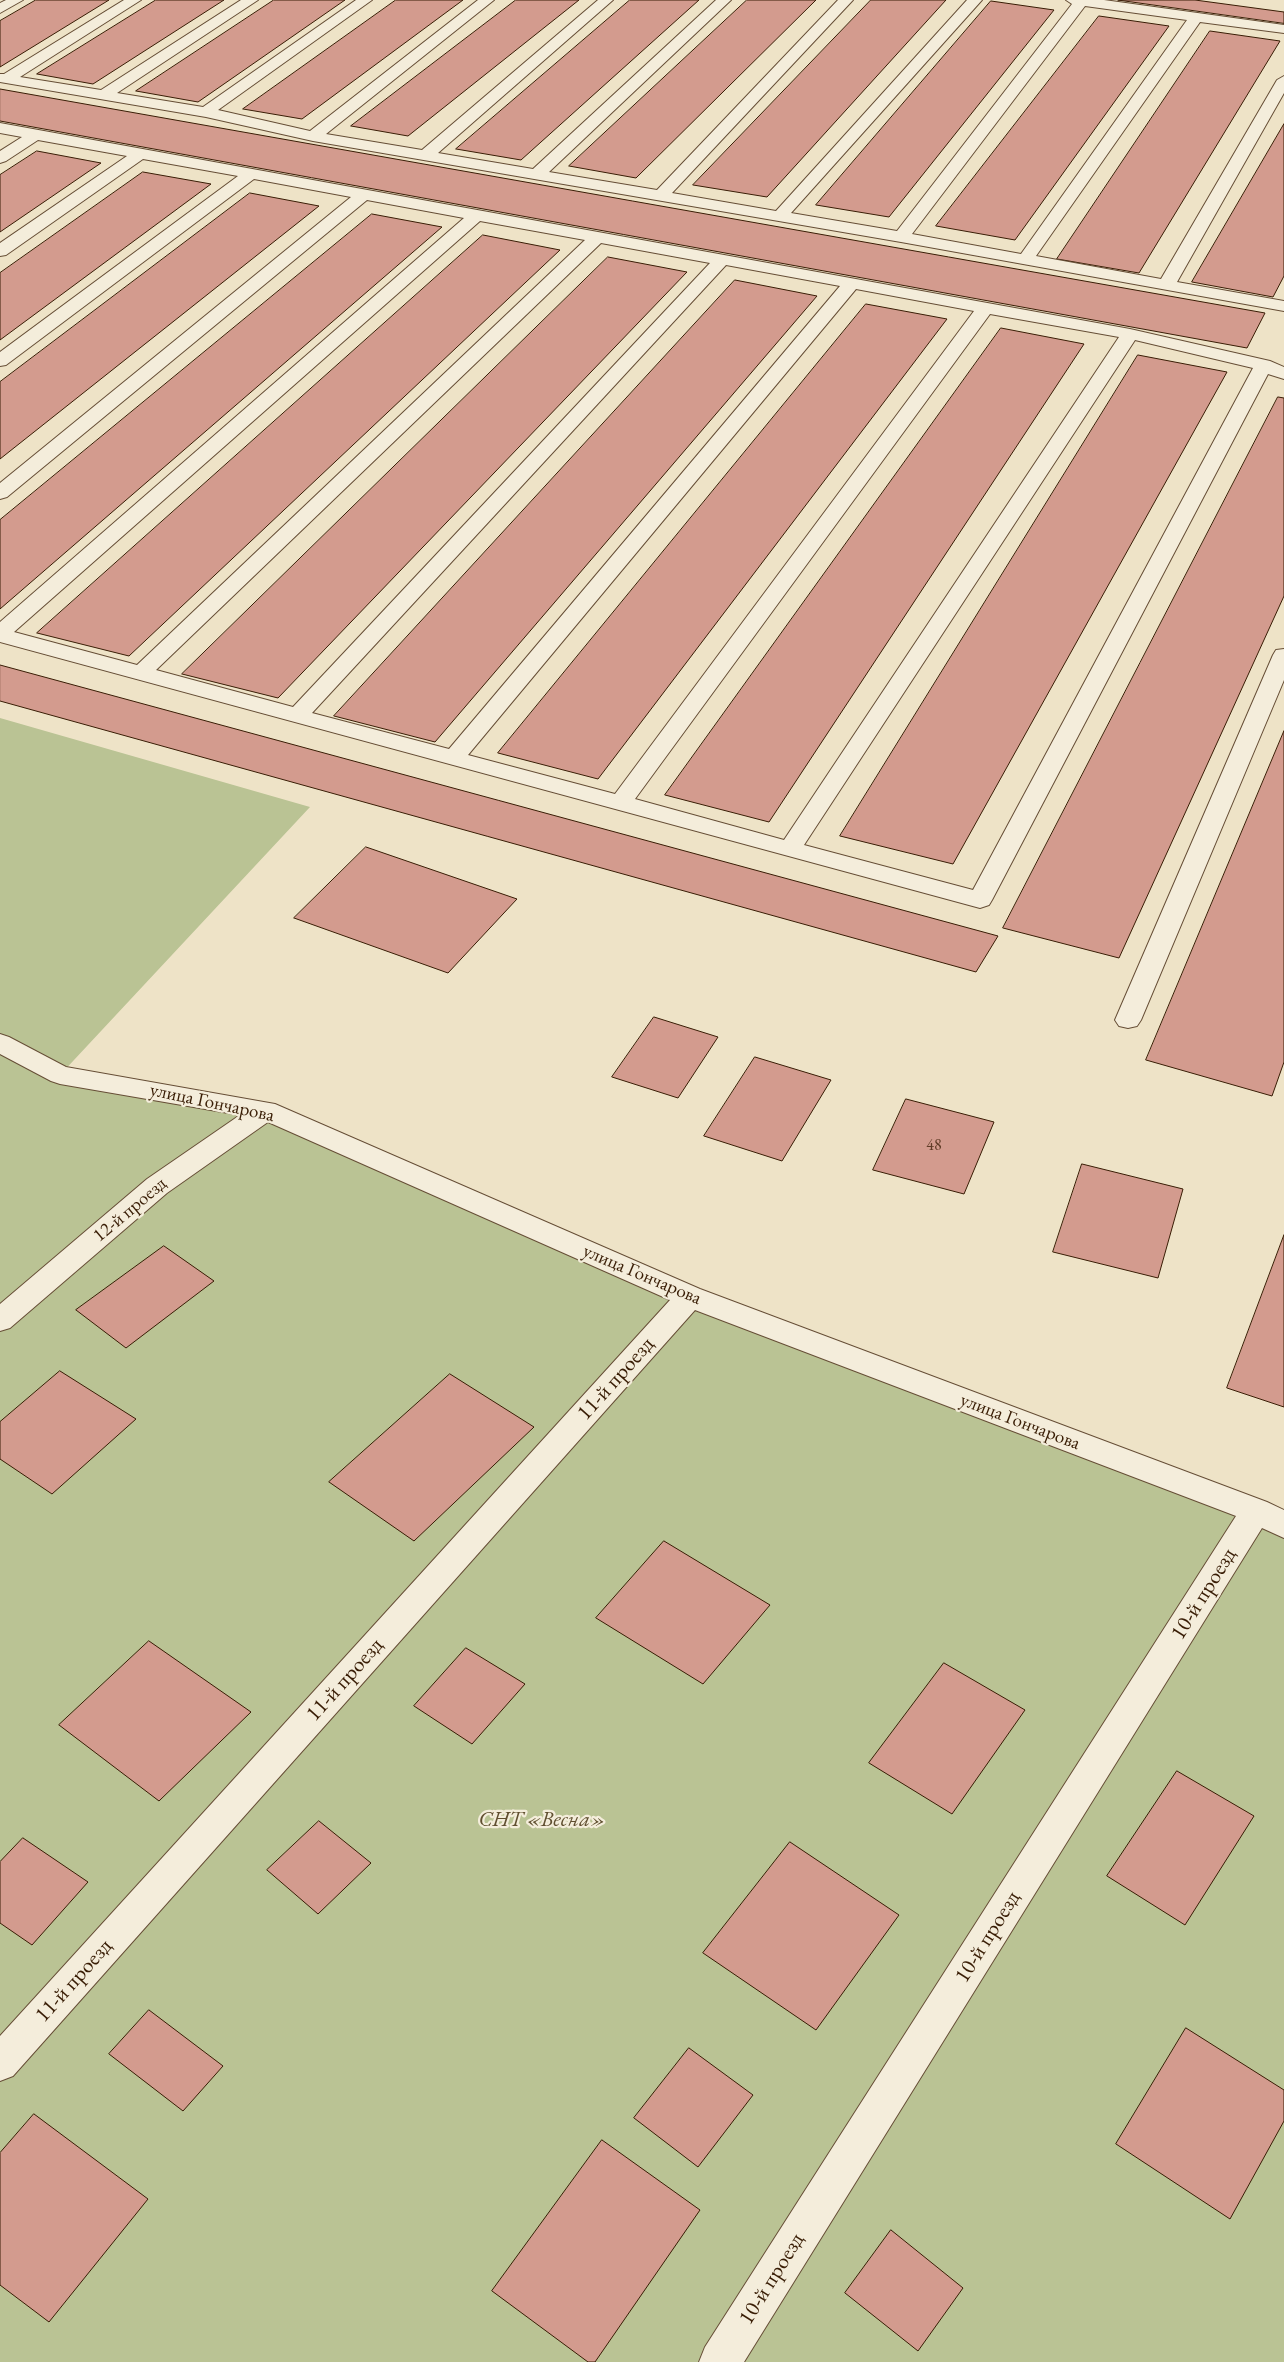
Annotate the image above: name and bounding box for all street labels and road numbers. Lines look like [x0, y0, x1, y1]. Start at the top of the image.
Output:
street label: улица Гончарова [148, 1079, 276, 1127]
street label: 12-й проезд [89, 1173, 171, 1247]
street label: улица Гончарова [579, 1240, 705, 1310]
street label: 11-й проезд [572, 1332, 660, 1426]
street label: улица Гончарова [957, 1389, 1083, 1455]
street label: 10-й проезд [1165, 1543, 1243, 1645]
street label: 11-й проезд [301, 1633, 389, 1727]
street label: 10-й проезд [949, 1886, 1027, 1988]
street label: 11-й проезд [30, 1934, 118, 2028]
street label: 10-й проезд [733, 2228, 811, 2330]

